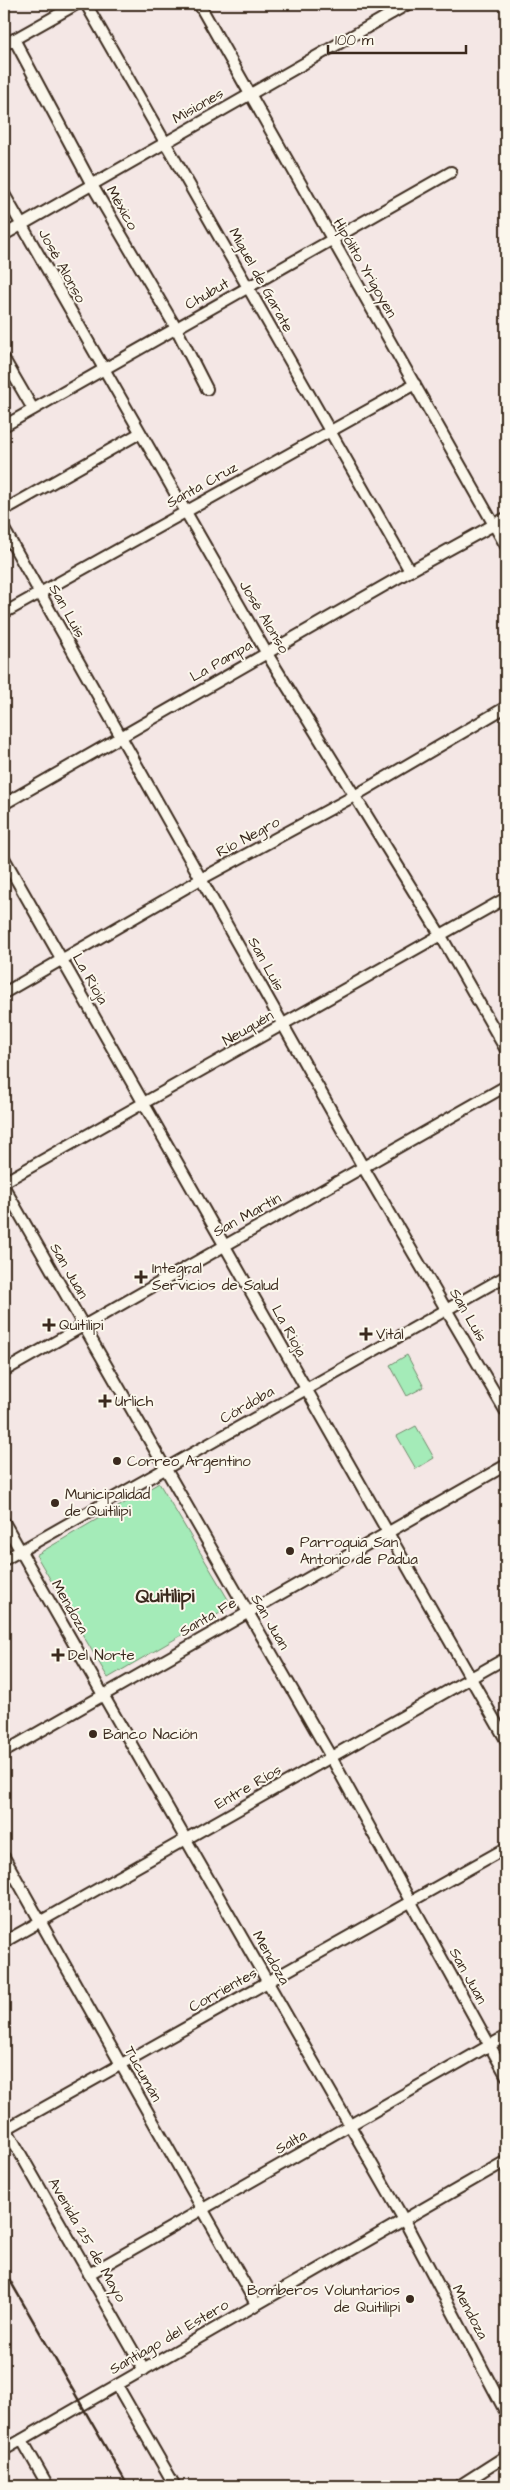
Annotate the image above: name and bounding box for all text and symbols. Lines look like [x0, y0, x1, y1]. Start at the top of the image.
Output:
scale bar [328, 22, 465, 54]
text: 100 m [335, 30, 374, 51]
street label: Misiones [168, 83, 228, 129]
street label: México [101, 182, 143, 234]
street label: Hipólito Yrigoyen [327, 214, 402, 323]
street label: Miguel de Garate [223, 224, 298, 336]
street label: José Alonso [33, 225, 91, 307]
street label: Chubut [181, 273, 233, 315]
street label: Santa Cruz [163, 457, 242, 513]
street label: José Alonso [234, 576, 294, 658]
street label: San Luis [44, 580, 91, 642]
street label: La Pampa [186, 635, 256, 687]
street label: Río Negro [212, 811, 285, 863]
street label: San Luis [243, 933, 290, 995]
street label: La Rioja [67, 950, 113, 1009]
street label: Neuquén [218, 1005, 278, 1051]
street label: San Martín [209, 1187, 285, 1242]
street label: San Juan [45, 1239, 94, 1303]
place label: Integral Servicios de Salud [152, 1258, 279, 1296]
marker: Integral Servicios de Salud [134, 1270, 148, 1284]
street label: San Luis [444, 1284, 492, 1346]
street label: La Rioja [266, 1302, 312, 1361]
place label: Quitilipi [59, 1315, 104, 1336]
marker: Quitilipi [43, 1319, 55, 1331]
place label: Vital [376, 1324, 404, 1345]
marker: Vital [360, 1328, 372, 1340]
street label: Córdoba [216, 1381, 278, 1429]
place label: Urlich [115, 1391, 154, 1412]
marker: Urlich [99, 1395, 111, 1407]
place label: Correo Argentino [127, 1451, 251, 1473]
marker: Correo Argentino [111, 1455, 123, 1467]
place label: Municipalidad de Quitilipi [65, 1484, 150, 1522]
marker: Municipalidad de Quitilipi [49, 1497, 61, 1509]
place label: Parroquia San Antonio de Padua [300, 1532, 418, 1570]
marker: Parroquia San Antonio de Padua [284, 1545, 296, 1557]
street label: Mendoza [46, 1576, 94, 1638]
district label: Quitilipi [136, 1582, 195, 1610]
street label: San Juan [246, 1590, 295, 1654]
street label: Santa Fe [175, 1592, 241, 1642]
place label: Del Norte [68, 1645, 135, 1666]
marker: Del Norte [52, 1649, 64, 1661]
place label: Banco Nación [103, 1724, 198, 1745]
marker: Banco Nación [87, 1728, 99, 1740]
street label: Entre Ríos [211, 1759, 286, 1815]
street label: Mendoza [247, 1927, 295, 1989]
street label: San Juan [444, 1944, 492, 2008]
street label: Corrientes [185, 1962, 261, 2017]
street label: Tucumán [119, 2042, 167, 2106]
street label: Salta [271, 2124, 311, 2159]
street label: Avenida 25 de Mayo [42, 2174, 131, 2307]
place label: Bomberos Voluntarios de Quitilipi [247, 2280, 401, 2318]
street label: Mendoza [447, 2281, 493, 2343]
marker: Bomberos Voluntarios de Quitilipi [404, 2293, 416, 2305]
street label: Santiago del Estero [106, 2294, 233, 2381]

